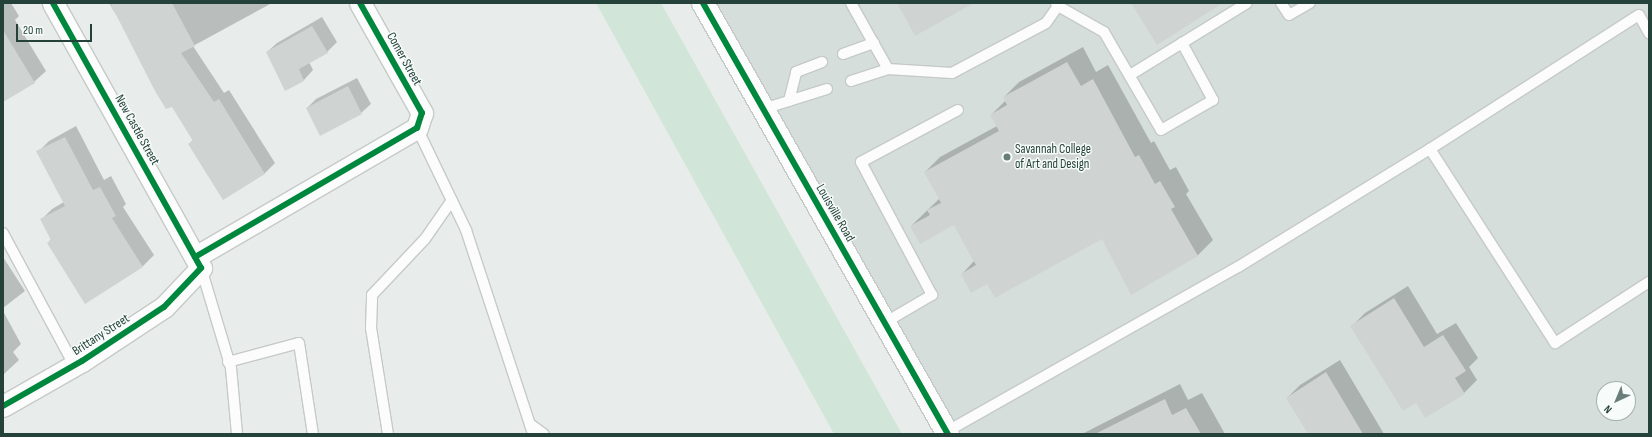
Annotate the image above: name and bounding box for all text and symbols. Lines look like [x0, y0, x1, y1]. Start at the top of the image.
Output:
scale bar [18, 16, 94, 42]
text: 20 m [23, 23, 43, 38]
street label: Comer Street [383, 30, 425, 88]
street label: New Castle Street [111, 92, 163, 168]
place label: Savannah College of Art and Design [1015, 142, 1091, 173]
marker: Savannah College of Art and Design [1002, 152, 1012, 162]
street label: Louisville Road [812, 181, 858, 245]
street label: Brittany Street [70, 311, 132, 359]
north arrow [1596, 381, 1636, 421]
text: N [1601, 403, 1615, 416]

